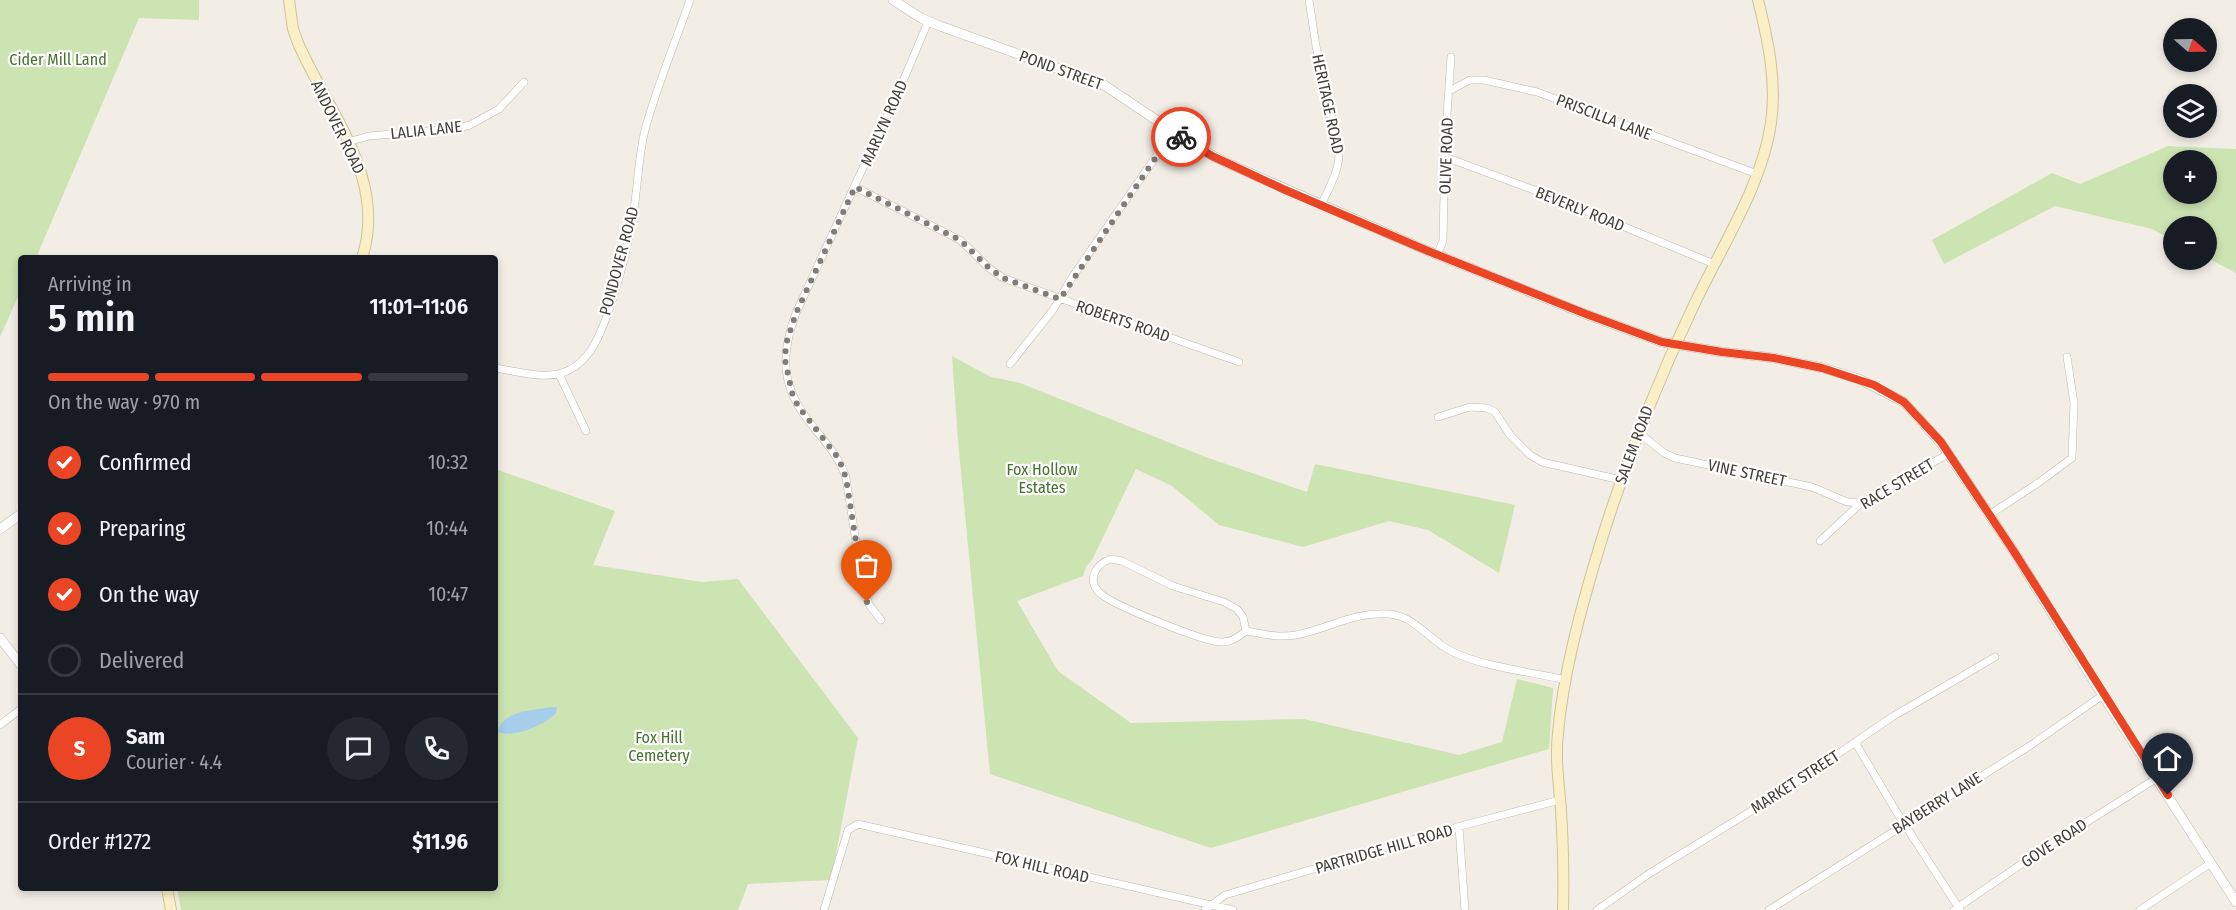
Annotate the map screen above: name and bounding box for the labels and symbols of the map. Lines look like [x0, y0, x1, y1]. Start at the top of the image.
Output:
north arrow [2163, 18, 2217, 72]
street label: POND STREET [1017, 46, 1106, 94]
park label: Cider Mill Land [9, 50, 107, 69]
street label: HERITAGE ROAD [1308, 52, 1348, 156]
street label: ANDOVER ROAD [307, 77, 369, 177]
street label: MARLYN ROAD [857, 77, 911, 169]
street label: PRISCILLA LANE [1554, 90, 1654, 144]
courier [1151, 107, 1211, 167]
street label: LALIA LANE [389, 117, 463, 143]
street label: OLIVE ROAD [1435, 117, 1457, 195]
street label: BEVERLY ROAD [1533, 183, 1627, 235]
street label: PONDOVER ROAD [595, 205, 643, 317]
street label: ROBERTS ROAD [1073, 296, 1173, 346]
street label: SALEM ROAD [1611, 403, 1657, 487]
street label: RACE STREET [1857, 454, 1938, 513]
street label: VINE STREET [1706, 455, 1788, 491]
park label: Fox Hollow Estates [1007, 460, 1078, 497]
pin [841, 540, 892, 602]
park label: Fox Hill Cemetery [628, 728, 691, 765]
pin [2142, 733, 2193, 795]
street label: MARKET STREET [1747, 746, 1843, 818]
street label: BAYBERRY LANE [1889, 768, 1985, 838]
street label: GOVE ROAD [2017, 815, 2091, 871]
street label: PARTRIDGE HILL ROAD [1313, 820, 1455, 878]
street label: FOX HILL ROAD [993, 847, 1091, 887]

